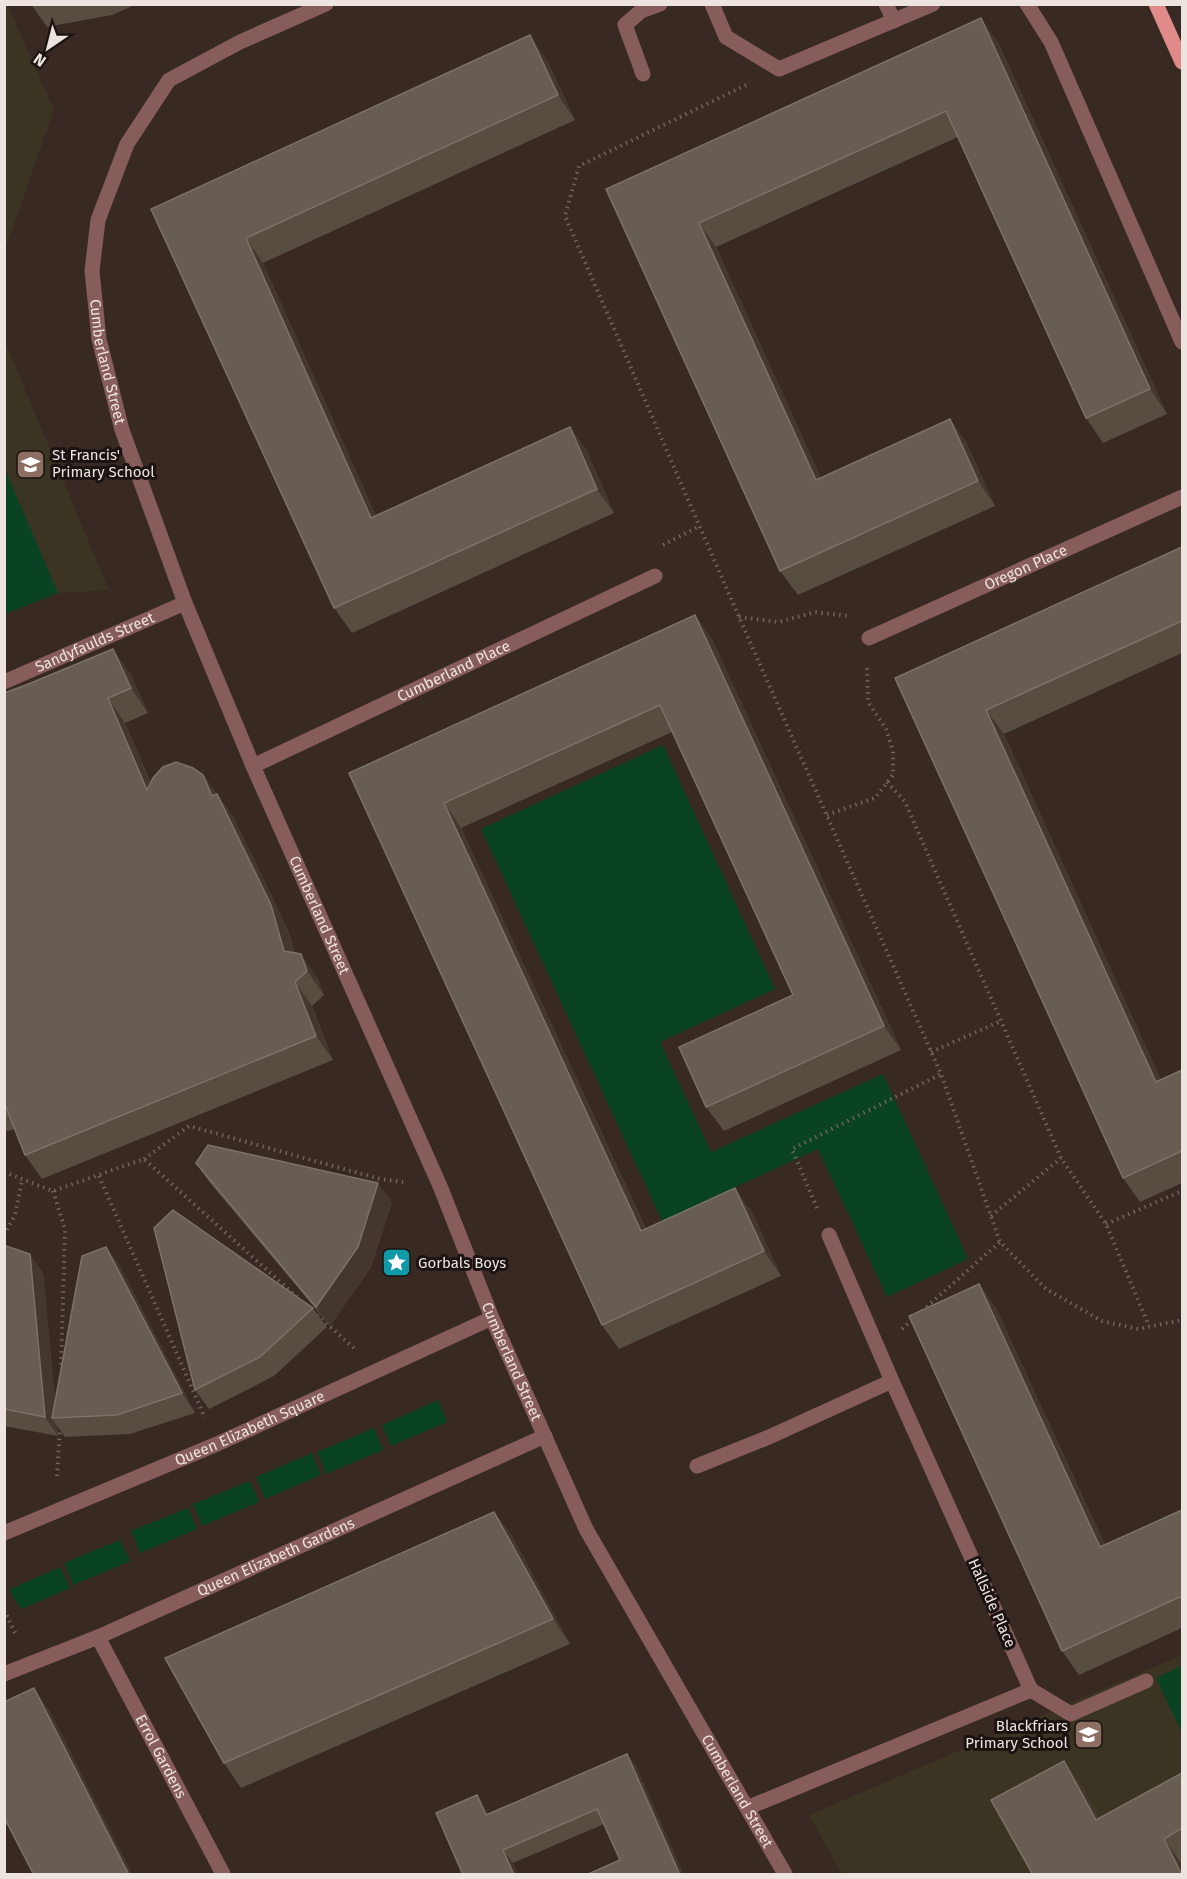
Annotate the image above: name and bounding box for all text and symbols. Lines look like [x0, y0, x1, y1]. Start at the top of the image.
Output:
north arrow [18, 18, 78, 78]
text: N [30, 49, 49, 71]
street label: Cumberland Street [86, 298, 129, 427]
place label: St Francis' Primary School [52, 446, 155, 481]
school or university icon: St Francis' Primary School [15, 448, 47, 480]
street label: Oregon Place [981, 541, 1070, 594]
street label: Sandyfaulds Street [32, 608, 158, 676]
street label: Cumberland Place [394, 637, 513, 706]
street label: Cumberland Street [285, 853, 354, 978]
place icon: Gorbals Boys [381, 1247, 413, 1279]
place label: Gorbals Boys [418, 1254, 506, 1272]
street label: Cumberland Street [478, 1300, 546, 1424]
street label: Queen Elizabeth Square [172, 1387, 327, 1470]
street label: Queen Elizabeth Gardens [194, 1514, 357, 1600]
street label: Hallside Place [964, 1556, 1020, 1650]
street label: Errol Gardens [132, 1711, 190, 1801]
place label: Blackfriars Primary School [965, 1717, 1069, 1752]
school or university icon: Blackfriars Primary School [1073, 1719, 1105, 1751]
street label: Cumberland Street [698, 1731, 777, 1851]

